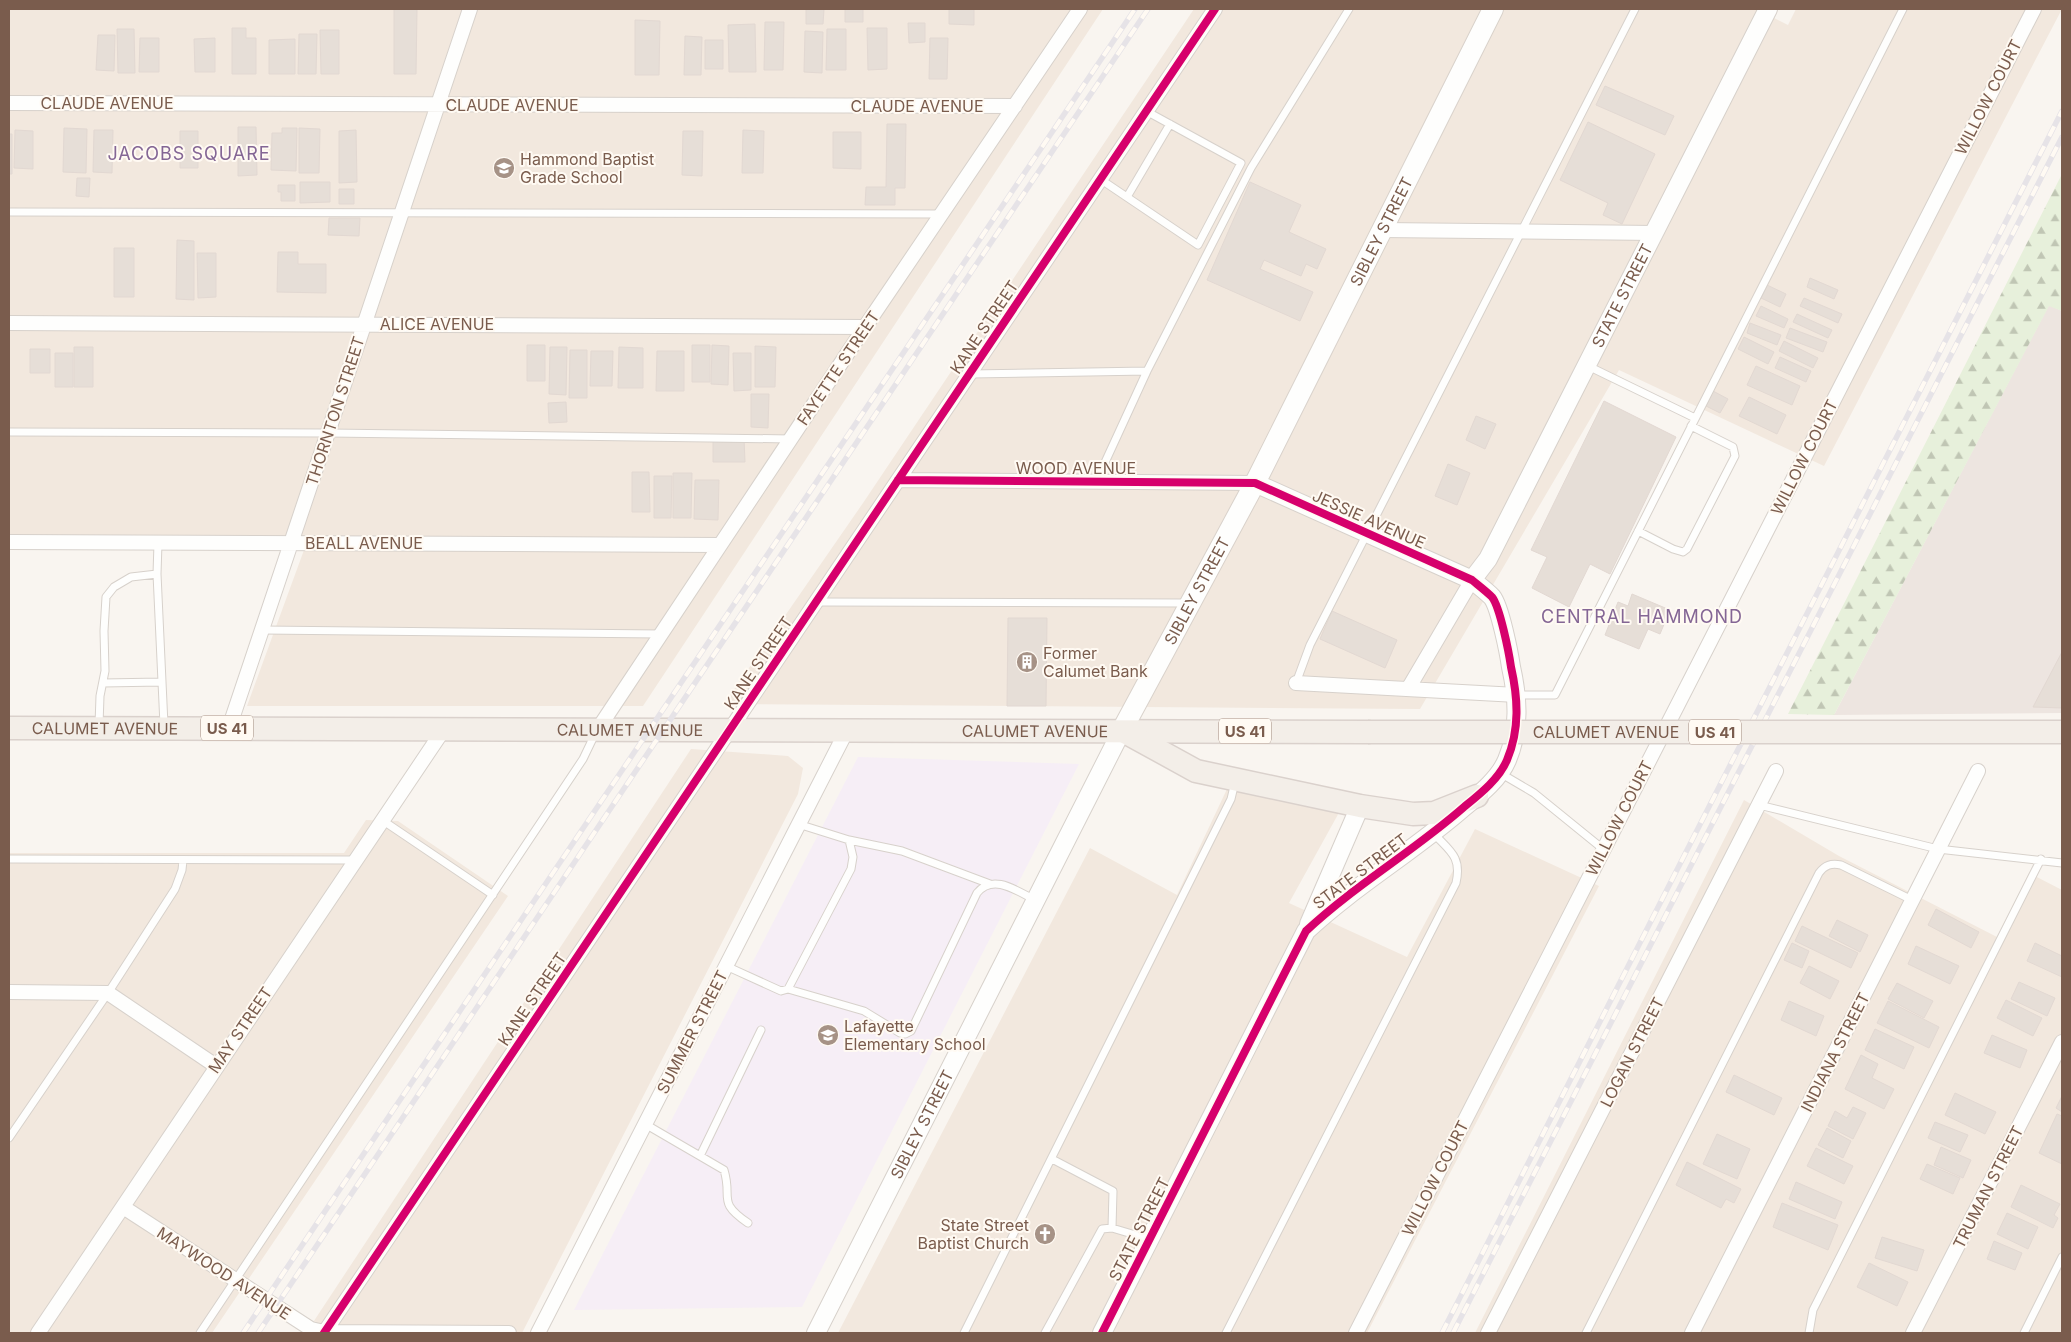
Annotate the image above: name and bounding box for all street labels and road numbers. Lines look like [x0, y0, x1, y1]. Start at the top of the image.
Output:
street label: WILLOW COURT [1950, 36, 2026, 158]
street label: CLAUDE AVENUE [40, 93, 174, 113]
street label: CLAUDE AVENUE [445, 95, 579, 115]
street label: CLAUDE AVENUE [850, 96, 984, 116]
street label: SIBLEY STREET [1346, 174, 1417, 289]
street label: STATE STREET [1587, 240, 1657, 351]
street label: KANE STREET [945, 276, 1023, 378]
street label: FAYETTE STREET [792, 307, 884, 429]
street label: ALICE AVENUE [380, 314, 494, 334]
street label: THORNTON STREET [301, 334, 369, 488]
street label: WILLOW COURT [1766, 396, 1842, 518]
street label: WOOD AVENUE [1016, 458, 1136, 478]
street label: JESSIE AVENUE [1309, 485, 1429, 553]
street label: BEALL AVENUE [305, 533, 423, 553]
street label: SIBLEY STREET [1160, 534, 1234, 648]
street label: KANE STREET [719, 612, 797, 714]
road number: US 41 [201, 716, 253, 740]
street label: CALUMET AVENUE [32, 718, 178, 738]
road number: US 41 [1219, 718, 1271, 744]
street label: CALUMET AVENUE [557, 720, 703, 740]
road number: US 41 [1689, 720, 1741, 744]
street label: CALUMET AVENUE [962, 721, 1108, 741]
street label: CALUMET AVENUE [1533, 722, 1679, 742]
street label: WILLOW COURT [1581, 757, 1657, 879]
street label: STATE STREET [1309, 829, 1411, 913]
street label: KANE STREET [493, 948, 571, 1050]
street label: SUMMER STREET [652, 967, 732, 1097]
street label: MAY STREET [204, 983, 276, 1077]
street label: INDIANA STREET [1796, 989, 1874, 1115]
street label: LOGAN STREET [1596, 994, 1668, 1110]
street label: SIBLEY STREET [886, 1067, 958, 1182]
street label: WILLOW COURT [1397, 1117, 1473, 1239]
street label: TRUMAN STREET [1948, 1122, 2028, 1252]
street label: STATE STREET [1104, 1174, 1174, 1284]
street label: MAYWOOD AVENUE [153, 1222, 295, 1324]

